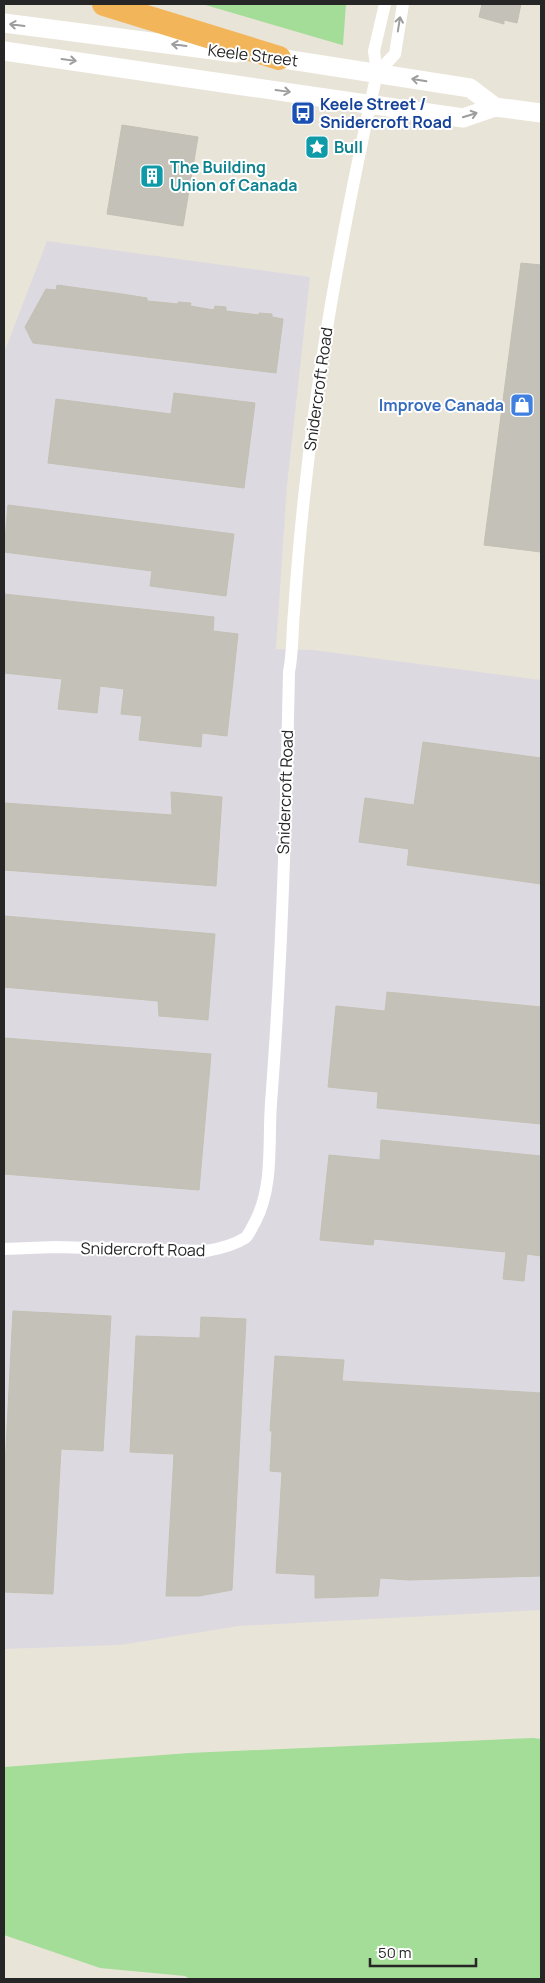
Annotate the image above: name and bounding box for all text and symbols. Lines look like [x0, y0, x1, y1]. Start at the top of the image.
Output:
one-way arrow [395, 17, 405, 33]
one-way arrow [10, 20, 26, 30]
street label: Keele Street [207, 39, 299, 71]
one-way arrow [171, 40, 187, 50]
one-way arrow [61, 56, 77, 66]
one-way arrow [411, 74, 427, 84]
one-way arrow [274, 87, 290, 97]
place label: Keele Street / Snidercroft Road [320, 93, 452, 133]
bus stop icon: Keele Street / Snidercroft Road [290, 100, 316, 126]
one-way arrow [462, 110, 478, 120]
place icon: Bull [304, 134, 330, 160]
place label: Bull [334, 136, 363, 158]
place label: The Building Union of Canada [170, 156, 298, 196]
building icon: The Building Union of Canada [139, 163, 165, 189]
street label: Snidercroft Road [298, 326, 338, 452]
shop icon: Improve Canada [509, 392, 535, 418]
place label: Improve Canada [379, 394, 504, 416]
street label: Snidercroft Road [272, 729, 298, 855]
street label: Snidercroft Road [80, 1237, 206, 1261]
scale bar [370, 1936, 476, 1968]
text: 50 m [378, 1942, 412, 1963]

